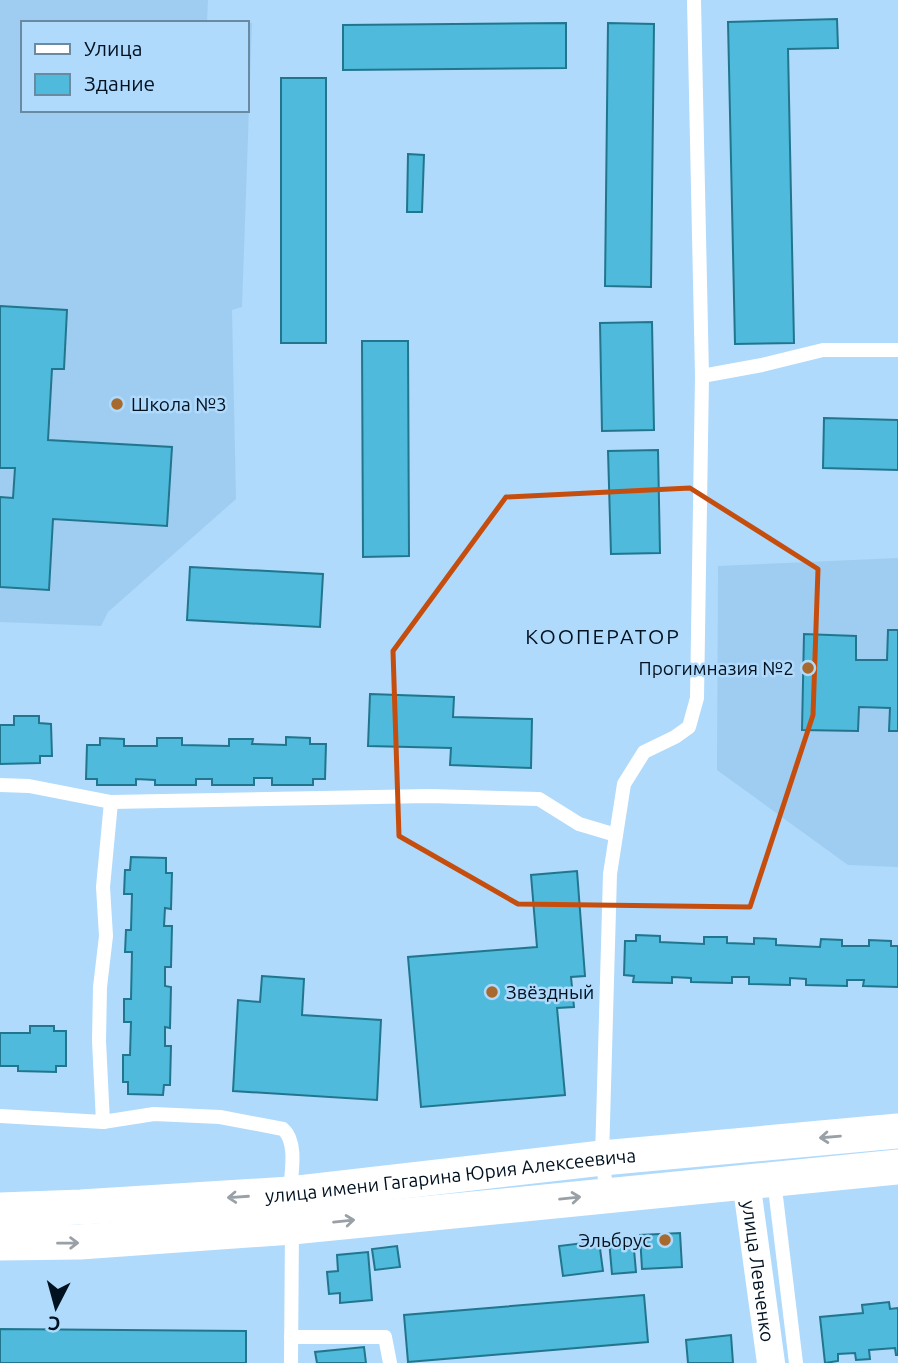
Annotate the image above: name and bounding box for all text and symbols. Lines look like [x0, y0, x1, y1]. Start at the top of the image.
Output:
legend [21, 21, 248, 112]
text: Улица [84, 36, 142, 60]
text: Здание [84, 71, 155, 95]
place label: Школа №3 [131, 393, 227, 415]
marker: Школа №3 [109, 396, 125, 412]
district label: КООПЕРАТОР [525, 624, 681, 648]
place label: Прогимназия №2 [639, 657, 794, 679]
marker: Прогимназия №2 [800, 660, 816, 676]
place label: Звёздный [506, 981, 594, 1003]
marker: Звёздный [484, 984, 500, 1000]
one-way arrow [819, 1131, 842, 1144]
street label: улица имени Гагарина Юрия Алексеевича [264, 1144, 637, 1207]
one-way arrow [227, 1191, 250, 1204]
one-way arrow [558, 1191, 581, 1204]
street label: улица Левченко [738, 1199, 779, 1343]
one-way arrow [332, 1215, 355, 1228]
place label: Эльбрус [578, 1229, 651, 1251]
marker: Эльбрус [657, 1232, 673, 1248]
one-way arrow [56, 1236, 79, 1249]
north arrow [21, 1272, 91, 1342]
text: С [47, 1312, 61, 1335]

